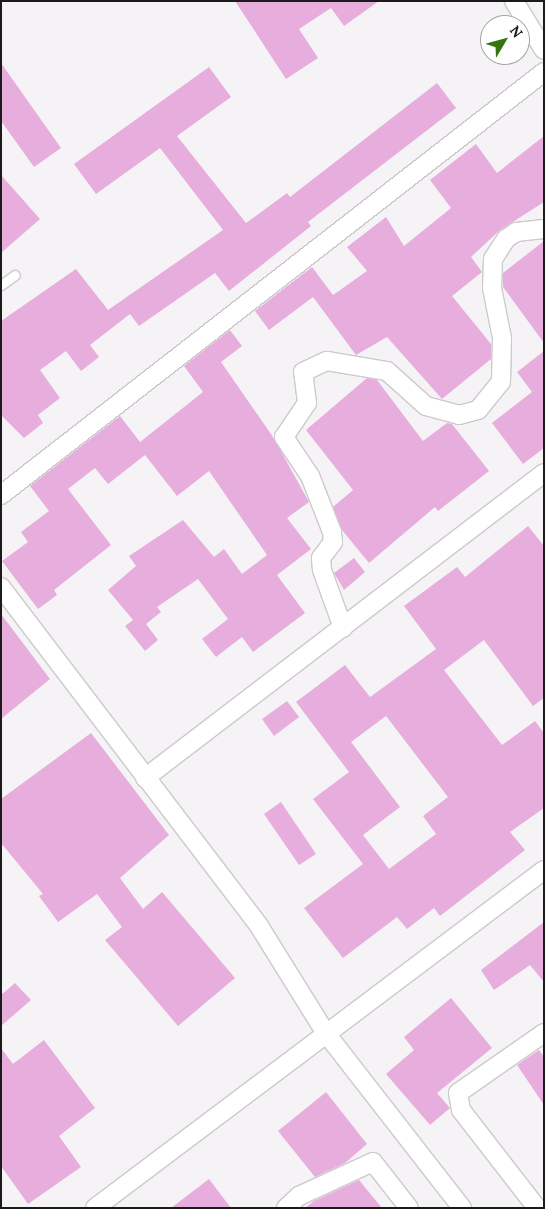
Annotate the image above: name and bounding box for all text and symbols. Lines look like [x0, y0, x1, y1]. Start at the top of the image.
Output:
north arrow [480, 15, 530, 65]
text: N [506, 22, 527, 41]

